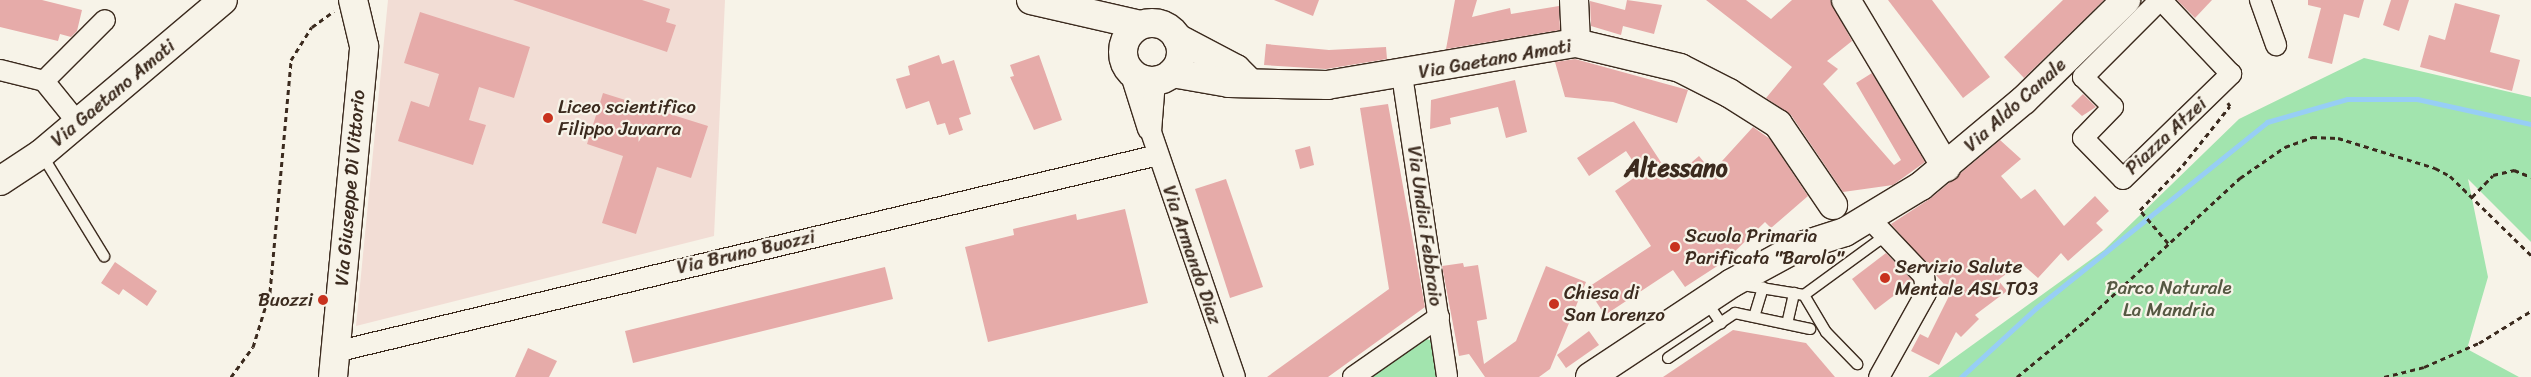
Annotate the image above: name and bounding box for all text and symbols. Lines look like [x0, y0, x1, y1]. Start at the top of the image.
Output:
street label: Via Gaetano Amati [46, 34, 180, 152]
street label: Via Gaetano Amati [1417, 34, 1573, 84]
street label: Via Aldo Canale [1959, 53, 2071, 157]
street label: Via Giuseppe Di Vittorio [330, 89, 370, 287]
street label: Piazza Atzei [2120, 92, 2212, 180]
place label: Liceo scientifico Filippo Juvarra [558, 96, 696, 140]
marker: Liceo scientifico Filippo Juvarra [542, 112, 554, 124]
street label: Via Undici Febbraio [1402, 144, 1448, 308]
district label: Altessano [1624, 155, 1728, 183]
street label: Via Armando Diaz [1158, 183, 1226, 327]
street label: Via Bruno Buozzi [675, 225, 817, 279]
place label: Scuola Primaria Parificata "Barolo" [1685, 225, 1844, 269]
marker: Scuola Primaria Parificata "Barolo" [1669, 241, 1681, 253]
place label: Servizio Salute Mentale ASL TO3 [1895, 256, 2039, 300]
marker: Servizio Salute Mentale ASL TO3 [1879, 272, 1891, 284]
park label: Parco Naturale La Mandria [2106, 277, 2232, 321]
place label: Chiesa di San Lorenzo [1564, 282, 1665, 326]
place label: Buozzi [258, 289, 313, 311]
marker: Buozzi [317, 294, 329, 306]
marker: Chiesa di San Lorenzo [1548, 298, 1560, 310]

